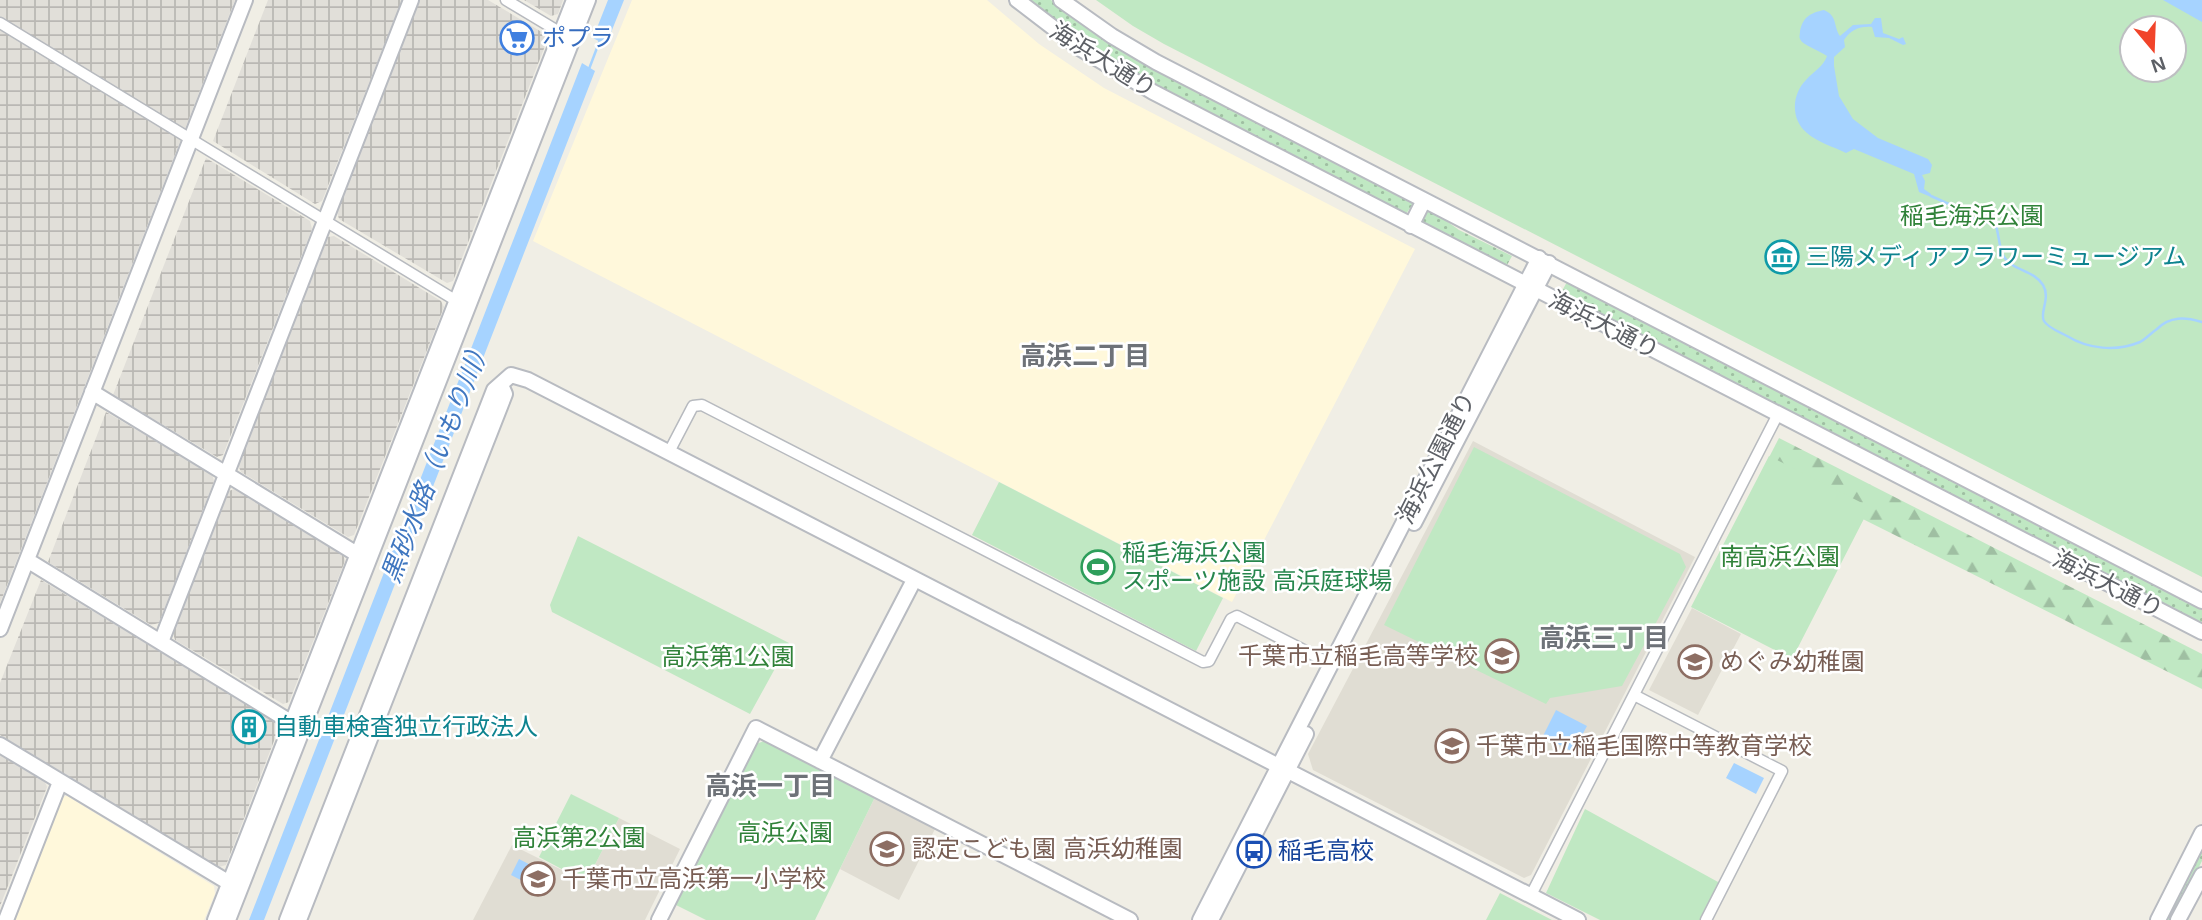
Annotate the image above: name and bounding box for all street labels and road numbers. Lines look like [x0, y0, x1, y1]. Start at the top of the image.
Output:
street label: 海浜大通り [1045, 16, 1161, 103]
street label: 海浜大通り [1545, 285, 1664, 364]
street label: 海浜公園通り [1391, 387, 1480, 528]
street label: 海浜大通り [2049, 544, 2168, 623]

